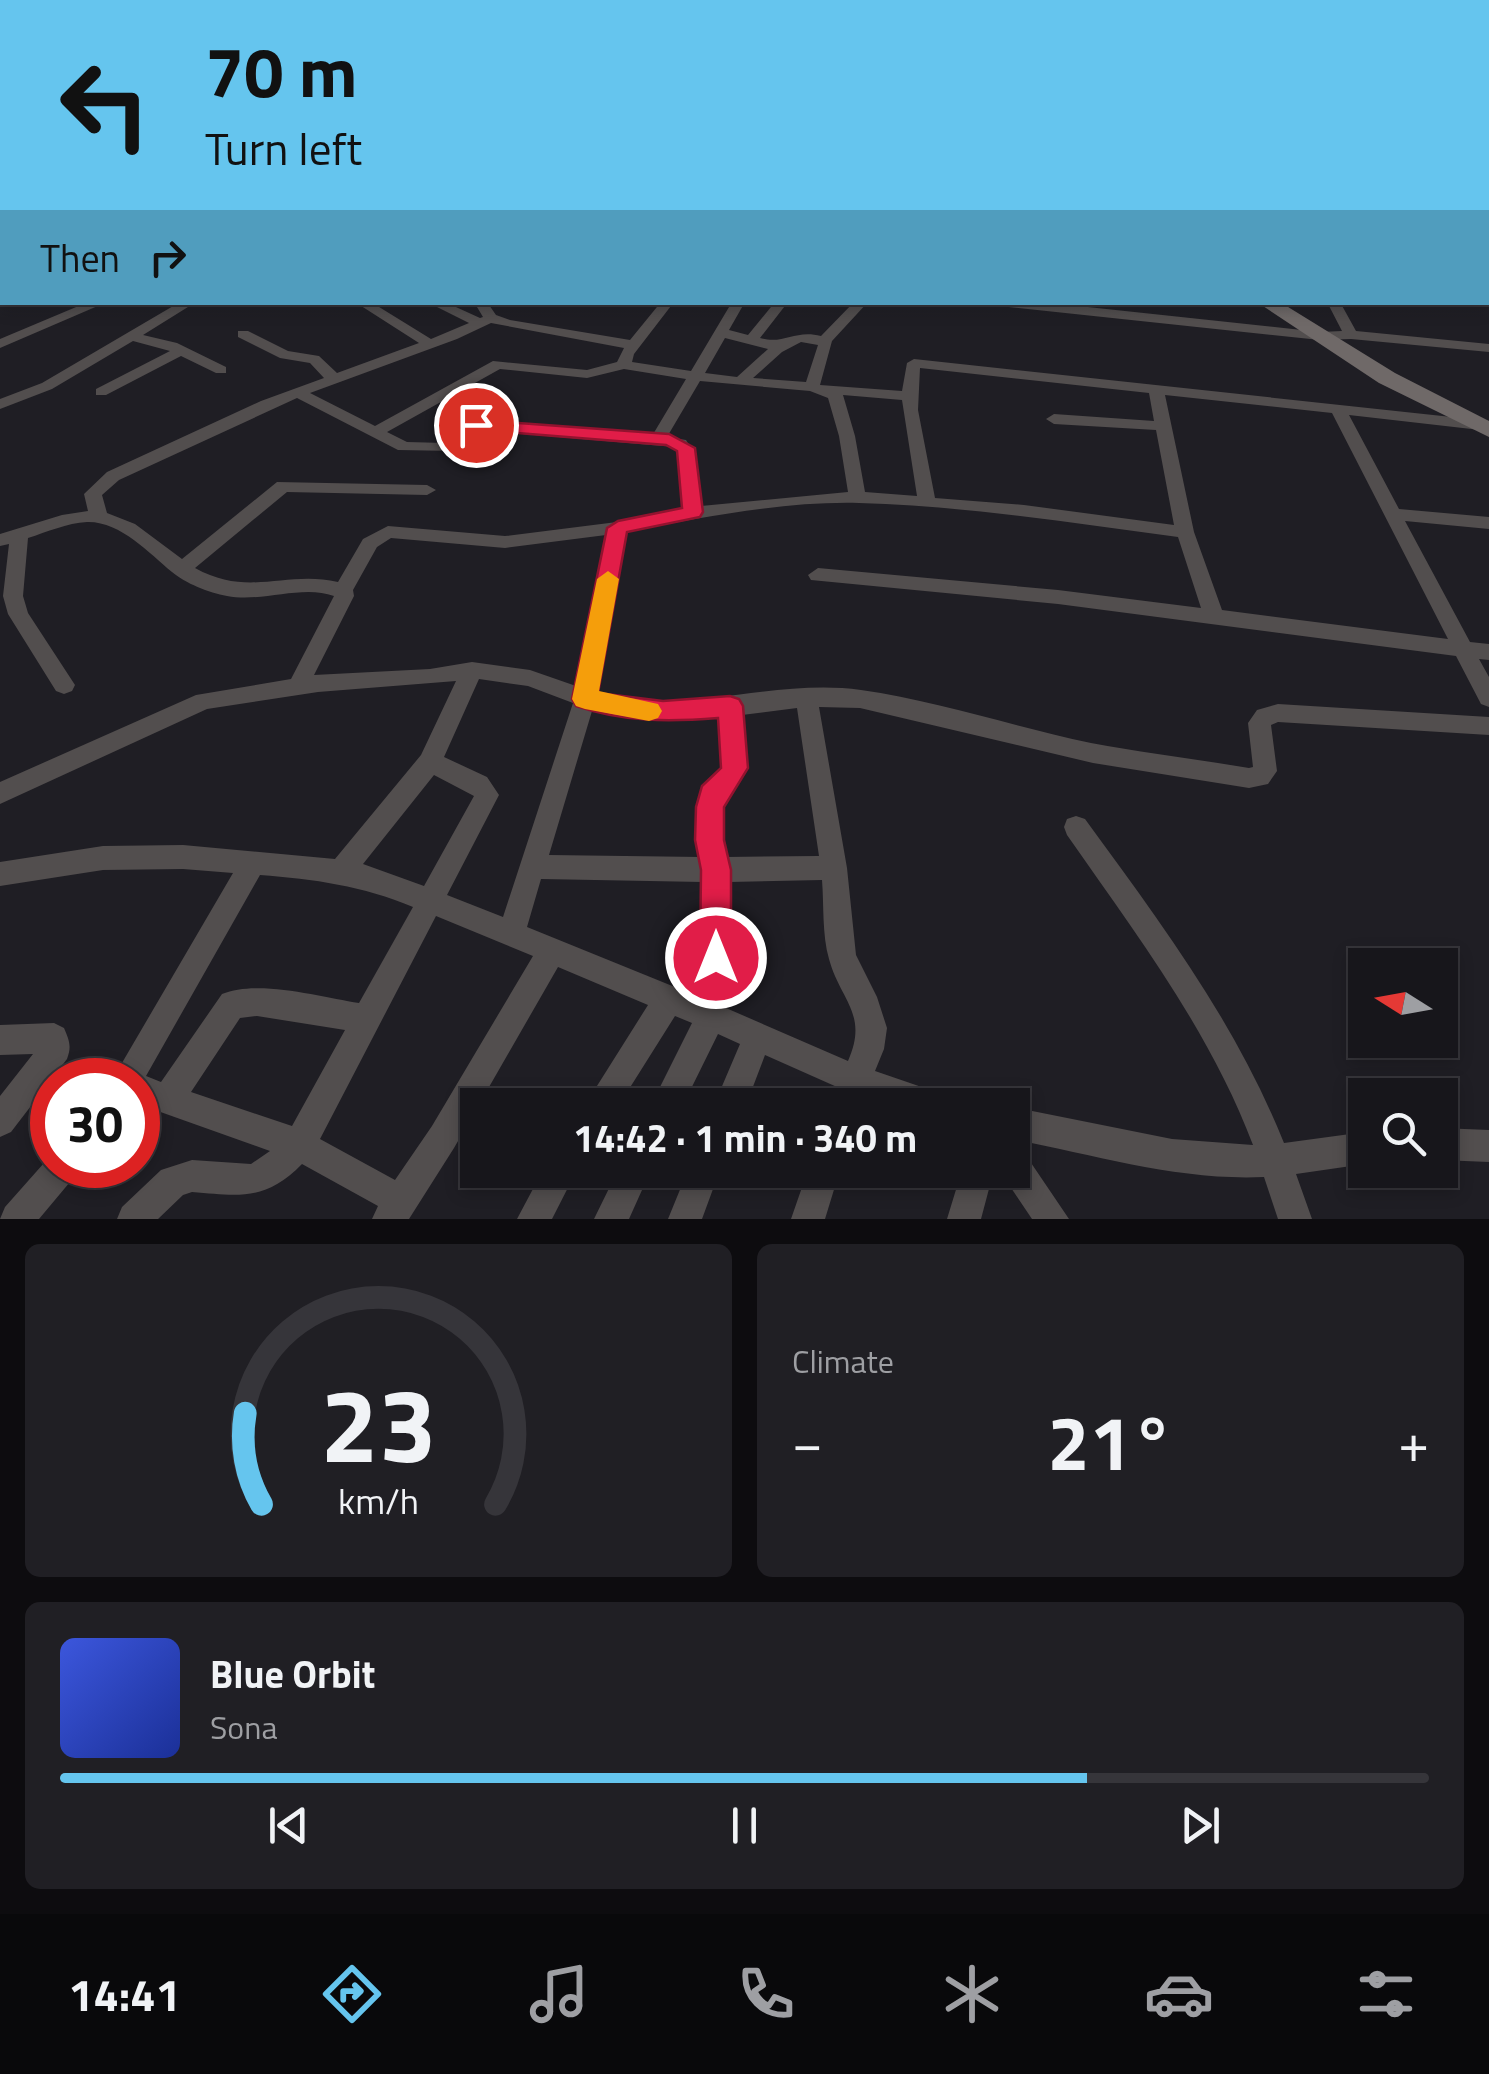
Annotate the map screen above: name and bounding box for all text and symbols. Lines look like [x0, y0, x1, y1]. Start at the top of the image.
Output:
text: 70 m [205, 18, 358, 124]
icon: left [40, 40, 170, 170]
text: Turn left [205, 114, 362, 182]
text: Then [40, 229, 120, 287]
icon: right [140, 230, 195, 285]
pin [434, 383, 519, 468]
icon: arrive [449, 398, 504, 453]
position arrow [664, 906, 768, 1010]
north arrow [1348, 948, 1458, 1058]
map controls [1348, 948, 1458, 1188]
speed limit sign: 30 [30, 1058, 160, 1188]
button: search [1348, 1078, 1458, 1188]
text: 14:42 · 1 min · 340 m [573, 1109, 917, 1167]
text: Climate [792, 1337, 894, 1385]
text: 23 [320, 1344, 437, 1502]
text: 21° [1047, 1385, 1174, 1499]
text: − [792, 1400, 823, 1483]
text: + [1398, 1400, 1429, 1483]
text: km/h [338, 1473, 419, 1528]
text: Blue Orbit [210, 1645, 375, 1703]
text: Sona [210, 1703, 277, 1751]
icon: previous [261, 1798, 316, 1853]
icon: pause [717, 1798, 772, 1853]
icon: next [1173, 1798, 1228, 1853]
icon: directions [317, 1959, 387, 2029]
icon: music [524, 1959, 594, 2029]
icon: phone [731, 1959, 801, 2029]
icon: climate [937, 1959, 1007, 2029]
icon: car [1144, 1959, 1214, 2029]
icon: filters [1351, 1959, 1421, 2029]
text: 14:41 [68, 1960, 181, 2028]

